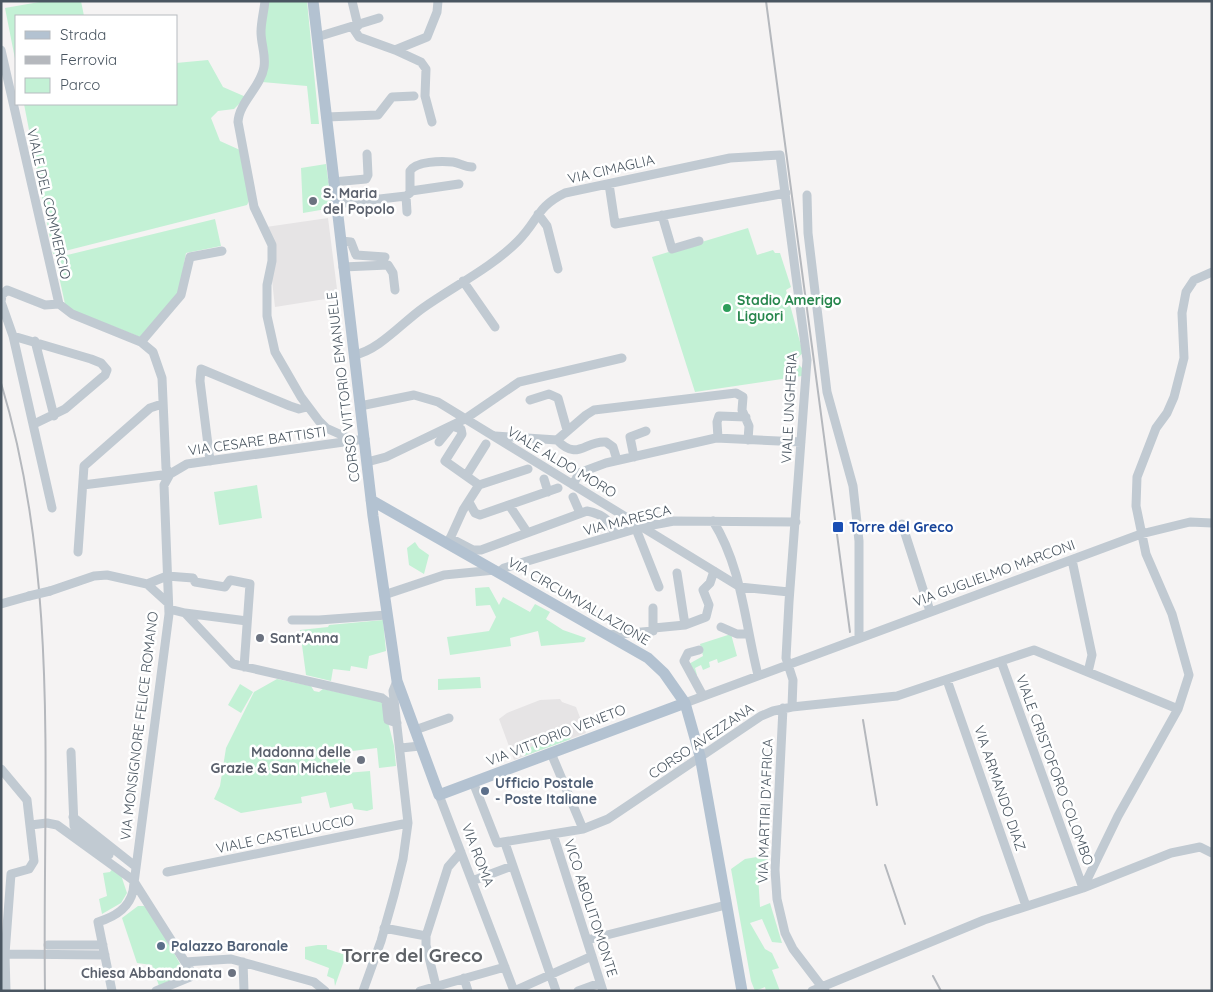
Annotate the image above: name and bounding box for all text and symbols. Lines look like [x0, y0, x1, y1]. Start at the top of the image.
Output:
legend [15, 15, 178, 105]
text: Strada [60, 25, 106, 44]
text: Ferrovia [60, 50, 117, 69]
text: Parco [60, 75, 100, 94]
street label: VIALE DEL COMMERCIO [23, 127, 75, 281]
street label: VIA CIMAGLIA [566, 150, 656, 188]
place label: S. Maria del Popolo [323, 184, 395, 218]
marker: S. Maria del Popolo [307, 195, 319, 207]
street label: CORSO VITTORIO EMANUELE [322, 291, 364, 483]
place label: Stadio Amerigo Liguori [737, 291, 842, 325]
marker: Stadio Amerigo Liguori [721, 302, 733, 314]
street label: VIALE UNGHERIA [777, 352, 801, 464]
street label: VIA CESARE BATTISTI [187, 422, 327, 460]
street label: VIALE ALDO MORO [504, 422, 620, 502]
street label: VIA MARESCA [581, 500, 673, 540]
place label: Torre del Greco [849, 518, 954, 536]
marker: Torre del Greco [831, 520, 845, 534]
street label: VIA GUGLIELMO MARCONI [911, 535, 1077, 611]
street label: VIA CIRCUMVALLAZIONE [505, 553, 653, 649]
street label: VIA MONSIGNORE FELICE ROMANO [116, 610, 162, 842]
place label: Sant'Anna [270, 629, 339, 647]
marker: Sant'Anna [254, 632, 266, 644]
street label: VIALE CRISTOFORO COLOMBO [1012, 672, 1098, 868]
street label: CORSO AVEZZANA [645, 699, 757, 783]
street label: VIA VITTORIO VENETO [484, 700, 629, 770]
street label: VIA ARMANDO DIAZ [970, 723, 1030, 853]
street label: VIA MARTIRI D'AFRICA [753, 738, 777, 884]
place label: Madonna delle Grazie & San Michele [211, 743, 351, 777]
marker: Madonna delle Grazie & San Michele [355, 754, 367, 766]
place label: Ufficio Postale - Poste Italiane [495, 774, 597, 808]
marker: Ufficio Postale - Poste Italiane [479, 785, 491, 797]
street label: VIALE CASTELLUCCIO [214, 811, 356, 857]
street label: VIA ROMA [458, 821, 498, 889]
street label: VICO ABOLITOMONTE [560, 837, 622, 979]
place label: Palazzo Baronale [171, 937, 288, 955]
marker: Palazzo Baronale [155, 940, 167, 952]
district label: Torre del Greco [341, 943, 483, 967]
place label: Chiesa Abbandonata [81, 964, 222, 982]
marker: Chiesa Abbandonata [226, 967, 238, 979]

